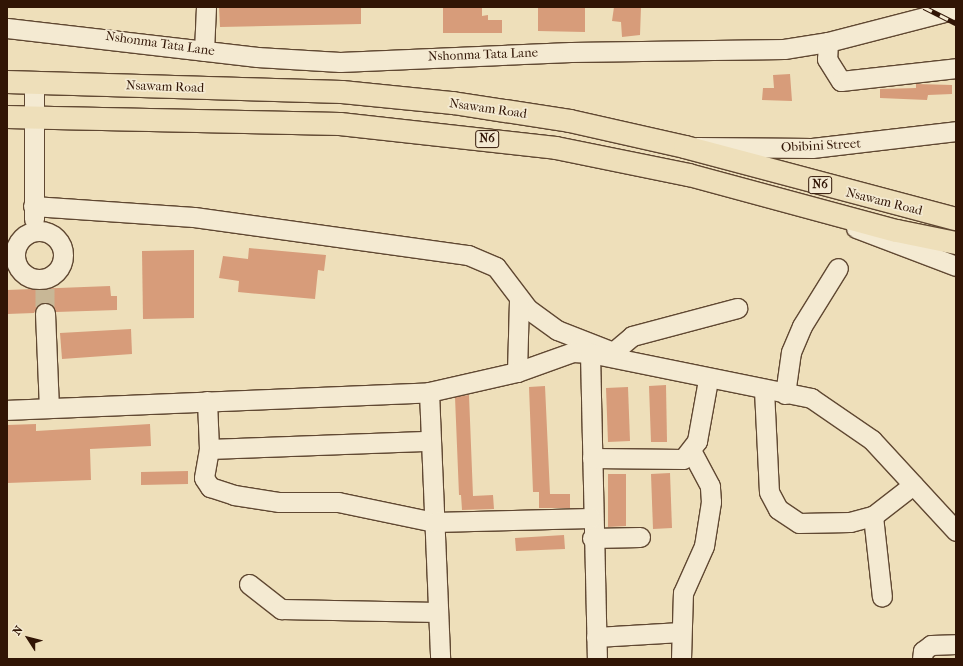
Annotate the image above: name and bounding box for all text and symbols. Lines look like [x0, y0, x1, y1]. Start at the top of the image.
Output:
street label: Nshonma Tata Lane [104, 29, 216, 59]
street label: Nshonma Tata Lane [428, 45, 538, 65]
street label: Nsawam Road [126, 78, 204, 96]
street label: Nsawam Road [448, 96, 528, 122]
road number: N6 [475, 129, 499, 149]
street label: Obibini Street [781, 136, 861, 156]
road number: N6 [808, 175, 832, 195]
street label: Nsawam Road [844, 185, 924, 219]
north arrow [8, 618, 48, 658]
text: N [10, 623, 26, 638]

